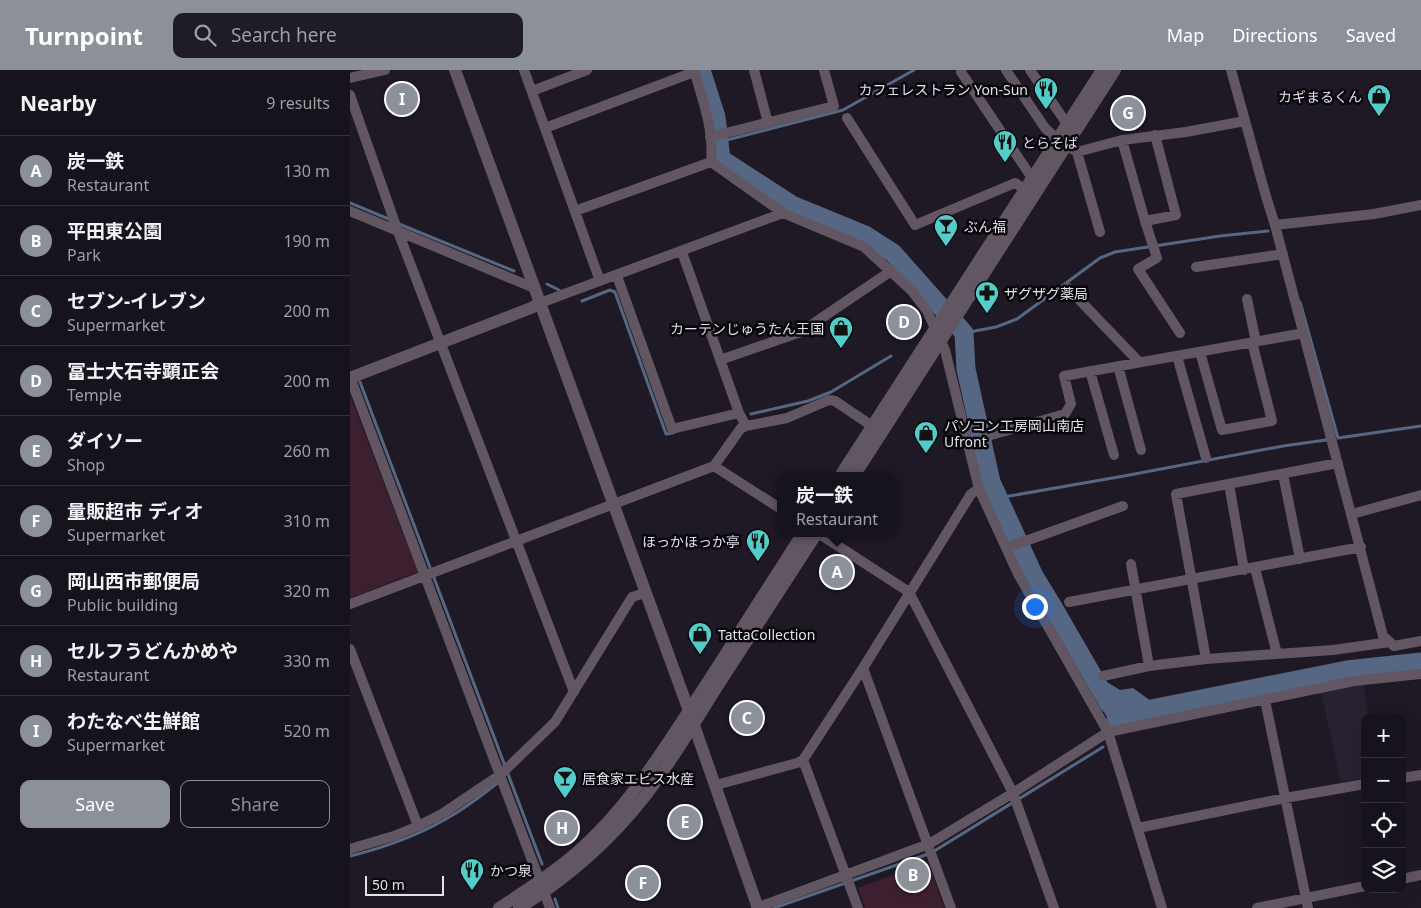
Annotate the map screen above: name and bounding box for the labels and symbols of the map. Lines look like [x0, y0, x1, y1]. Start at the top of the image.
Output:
restaurant icon: カフェレストラン Yon-Sun [1033, 76, 1059, 110]
pin: I [386, 80, 418, 118]
place label: カフェレストラン Yon-Sun [859, 80, 1028, 99]
shop icon: カギまるくん [1366, 83, 1392, 117]
place label: カギまるくん [1278, 87, 1362, 106]
pin: G [1112, 94, 1144, 132]
restaurant icon: とらそば [992, 129, 1018, 163]
place label: とらそば [1022, 133, 1078, 152]
bar icon: ぶん福 [933, 213, 959, 247]
place label: ぶん福 [964, 217, 1006, 236]
pharmacy icon: ザグザグ薬局 [974, 280, 1000, 314]
place label: ザグザグ薬局 [1004, 284, 1088, 303]
pin: D [888, 303, 920, 341]
shop icon: カーテンじゅうたん王国 [828, 315, 854, 349]
place label: カーテンじゅうたん王国 [670, 319, 824, 338]
place label: パソコン工房岡山南店 Ufront [944, 416, 1084, 451]
shop icon: パソコン工房岡山南店 Ufront [913, 420, 939, 454]
restaurant icon: ほっかほっか亭 [745, 528, 771, 562]
place label: ほっかほっか亭 [642, 532, 740, 551]
pin: A [821, 553, 853, 591]
your location [1022, 594, 1048, 620]
shop icon: TattaCollection [687, 621, 713, 655]
place label: TattaCollection [718, 625, 815, 644]
pin: C [731, 699, 763, 737]
bar icon: 居食家エビス水産 [552, 765, 578, 799]
place label: 居食家エビス水産 [582, 769, 694, 788]
pin: E [669, 803, 701, 841]
pin: H [546, 809, 578, 847]
pin: B [897, 856, 929, 894]
restaurant icon: かつ泉 [459, 857, 485, 891]
place label: かつ泉 [490, 861, 532, 880]
pin: F [627, 864, 659, 902]
scale bar [365, 873, 444, 896]

